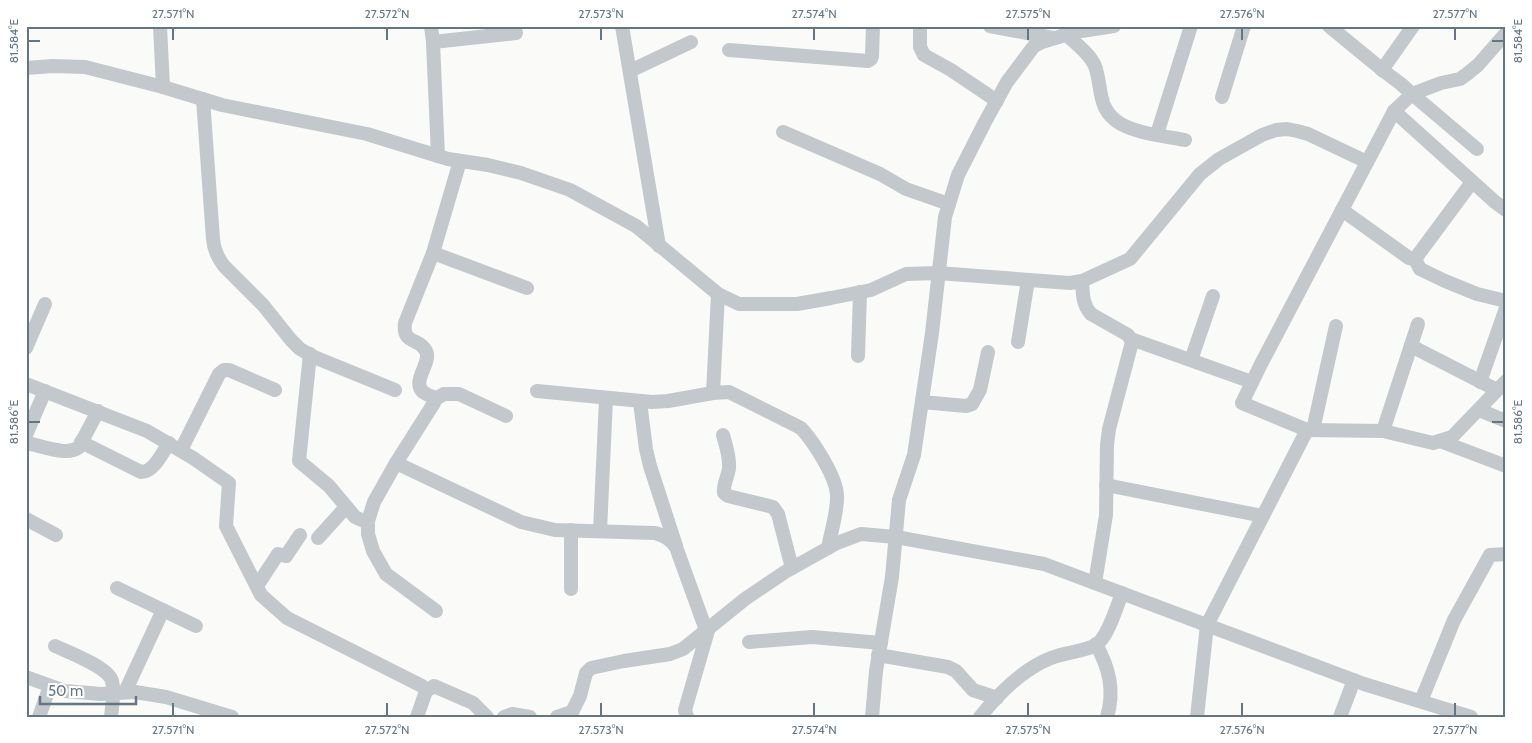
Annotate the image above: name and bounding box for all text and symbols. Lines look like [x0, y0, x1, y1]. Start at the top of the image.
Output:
text: 27.571°N [152, 6, 194, 21]
text: 27.572°N [364, 6, 410, 21]
text: 27.573°N [578, 6, 624, 21]
text: 27.574°N [791, 6, 837, 21]
text: 27.575°N [1005, 6, 1051, 21]
text: 27.576°N [1219, 6, 1265, 21]
text: 27.577°N [1433, 6, 1477, 21]
text: 81.584°E [6, 18, 21, 63]
text: 81.584°E [1510, 18, 1525, 63]
text: 81.586°E [6, 400, 21, 444]
text: 81.586°E [1510, 400, 1525, 444]
scale bar [40, 673, 136, 705]
text: 50 m [48, 682, 83, 700]
text: 27.571°N [152, 722, 194, 737]
text: 27.572°N [364, 722, 410, 737]
text: 27.573°N [578, 722, 624, 737]
text: 27.574°N [791, 722, 837, 737]
text: 27.575°N [1005, 722, 1051, 737]
text: 27.576°N [1219, 722, 1265, 737]
text: 27.577°N [1433, 722, 1477, 737]

